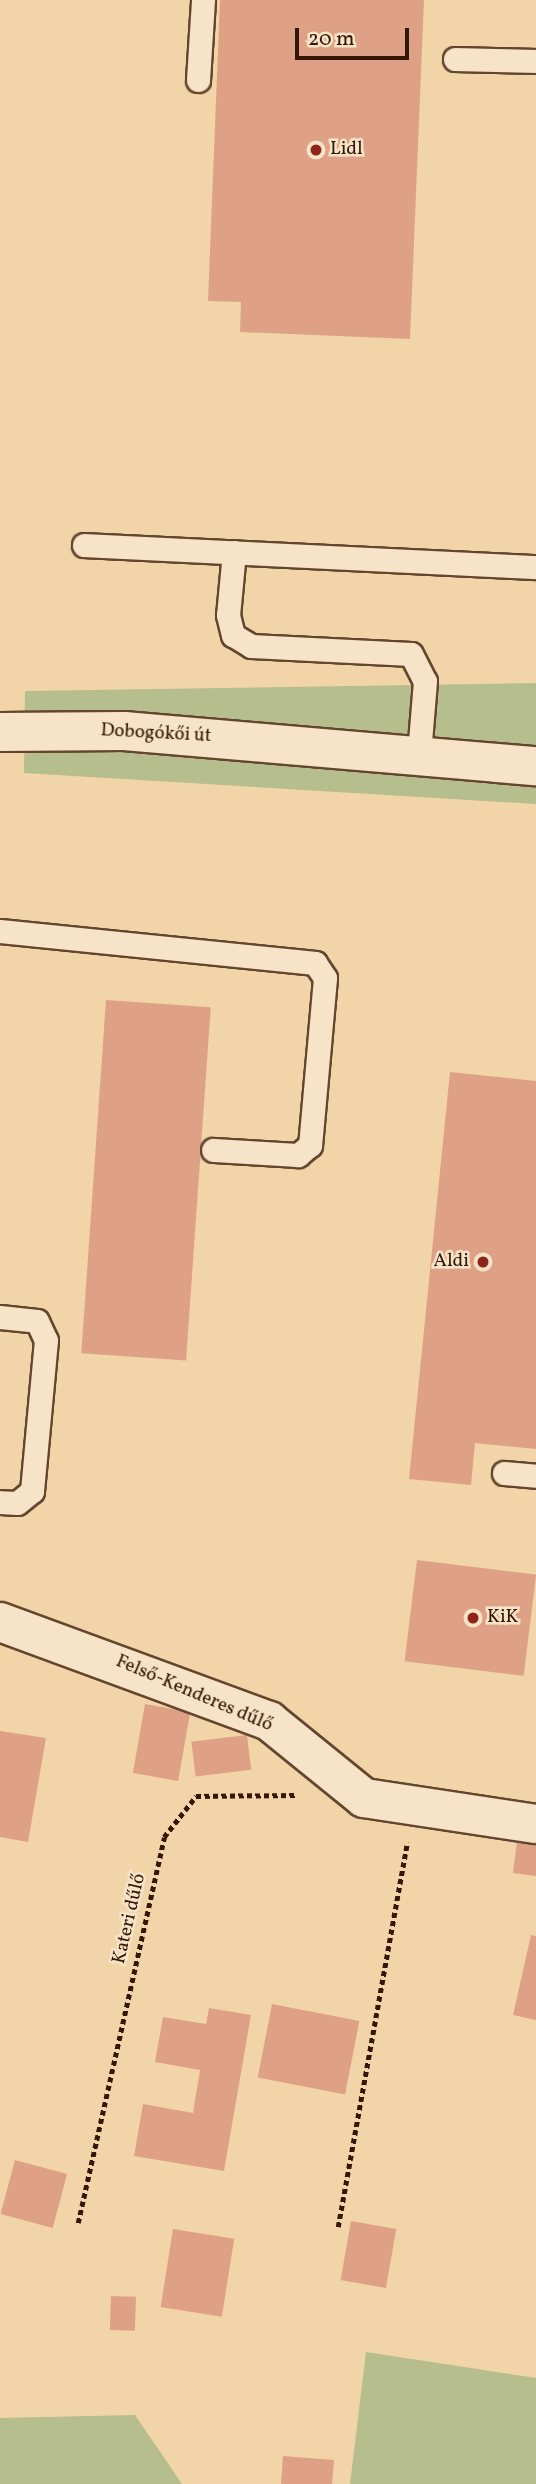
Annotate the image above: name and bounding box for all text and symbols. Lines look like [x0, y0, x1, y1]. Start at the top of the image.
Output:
scale bar [298, 14, 412, 58]
text: 20 m [308, 25, 354, 54]
place label: Lidl [330, 139, 363, 161]
marker: Lidl [308, 142, 324, 158]
street label: Dobogókői út [100, 720, 212, 748]
place label: Aldi [434, 1251, 469, 1273]
marker: Aldi [475, 1254, 491, 1270]
place label: KiK [487, 1607, 518, 1629]
marker: KiK [465, 1610, 481, 1626]
street label: Felső-Kenderes dűlő [112, 1651, 276, 1737]
street label: Kateri dűlő [109, 1871, 151, 1967]

